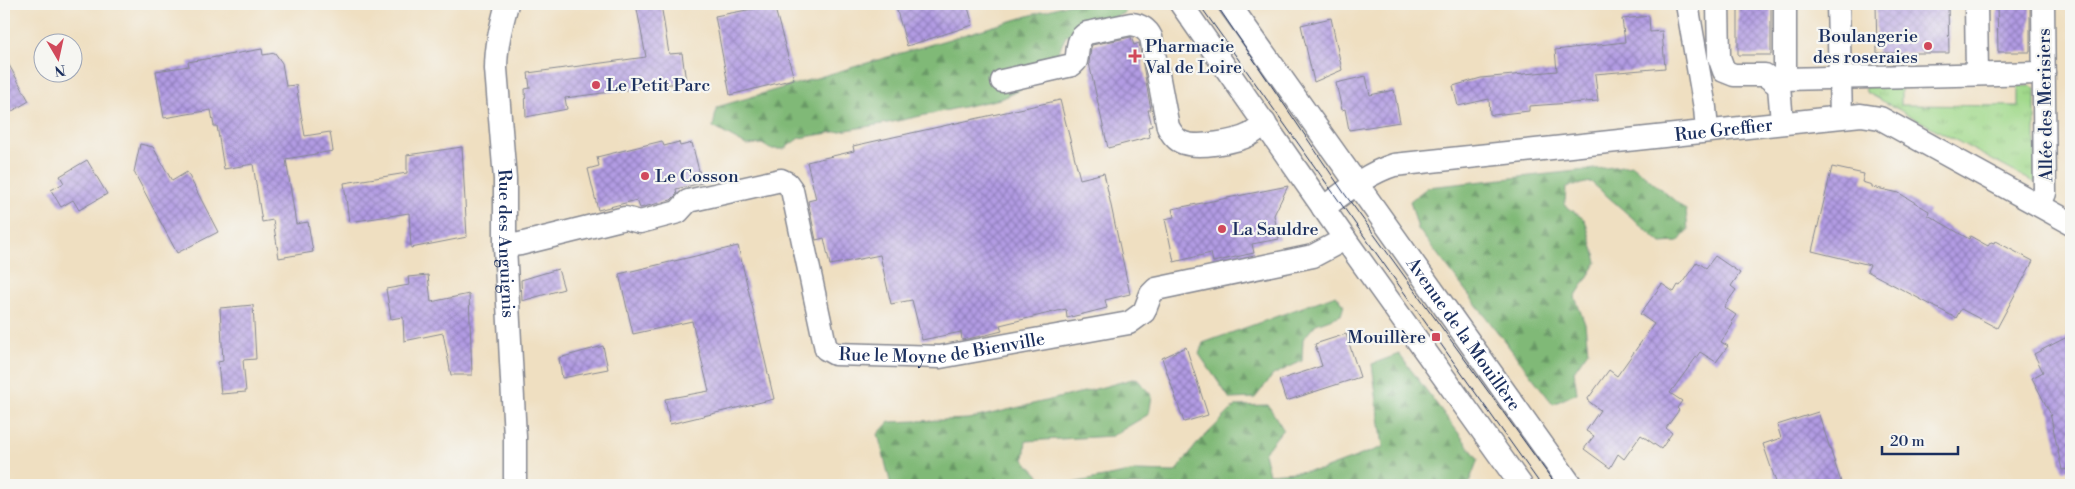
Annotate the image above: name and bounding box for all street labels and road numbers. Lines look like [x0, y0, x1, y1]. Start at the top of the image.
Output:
street label: Allée des Merisiers [2033, 28, 2058, 183]
street label: Rue Greffier [1674, 113, 1774, 147]
street label: Rue des Anguignis [492, 168, 520, 319]
street label: Avenue de la Mouillère [1400, 252, 1526, 416]
street label: Rue le Moyne de Bienville [838, 327, 1047, 369]

